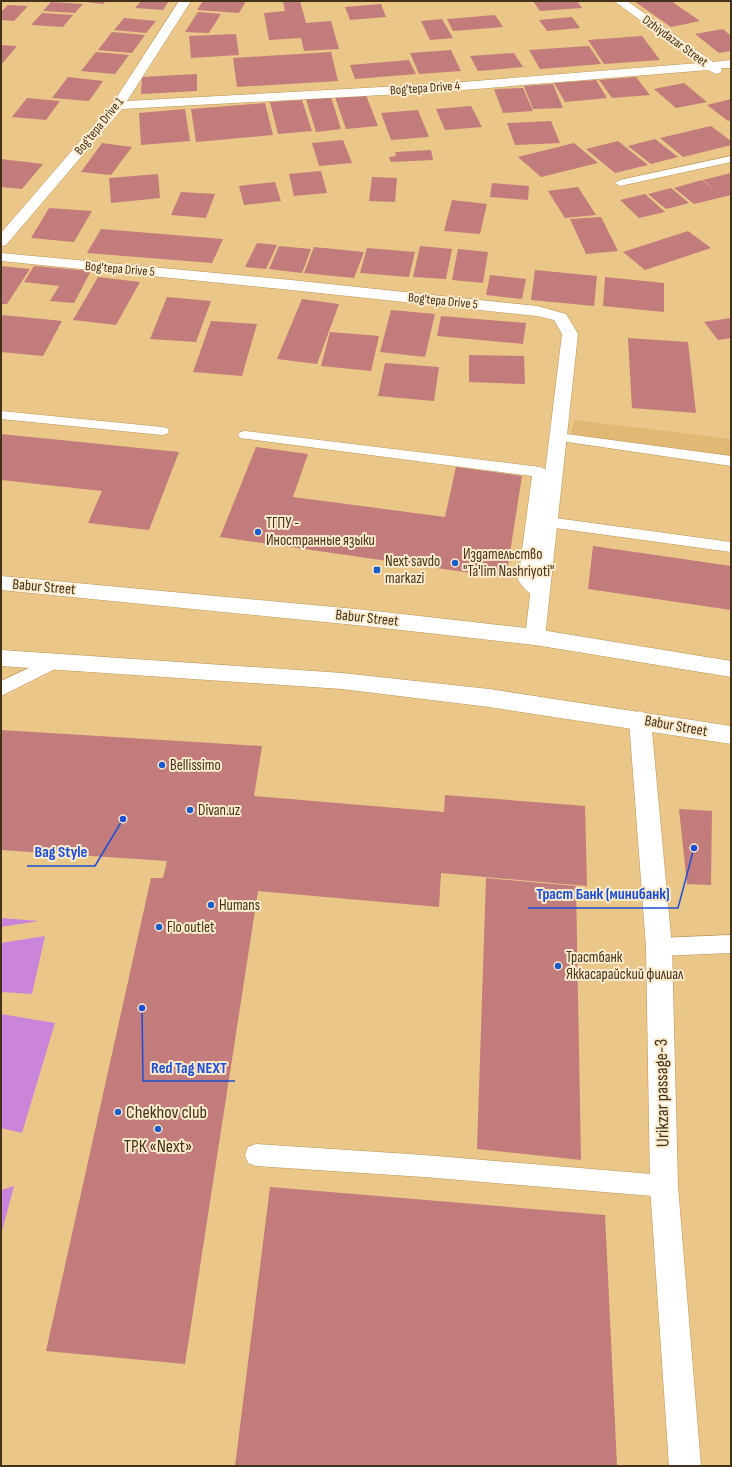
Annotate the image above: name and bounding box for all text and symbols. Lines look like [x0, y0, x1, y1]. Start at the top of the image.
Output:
street label: Dzhiydazar Street [639, 12, 711, 70]
street label: Bog'tepa Drive 4 [389, 78, 461, 98]
street label: Bog'tepa Drive 1 [71, 94, 127, 158]
street label: Bog'tepa Drive 5 [84, 258, 156, 280]
street label: Bog'tepa Drive 5 [407, 289, 479, 313]
place label: ТГПУ - Иностранные языки [266, 514, 375, 550]
marker: ТГПУ - Иностранные языки [253, 527, 263, 537]
place label: Издательство "Ta'lim Nashriyoti" [463, 545, 555, 581]
place label: Next savdo markazi [385, 552, 440, 588]
marker: Издательство "Ta'lim Nashriyoti" [450, 558, 460, 568]
marker: Next savdo markazi [372, 565, 382, 575]
street label: Babur Street [12, 575, 77, 599]
street label: Babur Street [335, 605, 400, 631]
street label: Babur Street [643, 711, 709, 741]
place label: Bellissimo [170, 756, 221, 775]
marker: Bellissimo [157, 760, 167, 770]
place label: Divan.uz [198, 801, 241, 820]
marker: Divan.uz [185, 805, 195, 815]
callout: Bag Style [27, 838, 95, 866]
text: Bag Style [35, 843, 88, 862]
callout: Траст Банк (минибанк) [528, 880, 678, 908]
text: Траст Банк (минибанк) [536, 885, 670, 904]
place label: Humans [219, 896, 260, 915]
marker: Humans [206, 900, 216, 910]
place label: Flo outlet [167, 918, 215, 937]
marker: Flo outlet [154, 922, 164, 932]
place label: Трастбанк Яккасарайский филиал [566, 948, 684, 984]
marker: Трастбанк Яккасарайский филиал [553, 961, 563, 971]
street label: Urikzar passage-3 [651, 1039, 673, 1147]
callout: Red Tag NEXT [143, 1053, 235, 1081]
text: Red Tag NEXT [151, 1059, 227, 1078]
place label: Chekhov club [126, 1102, 207, 1123]
marker: Chekhov club [113, 1107, 123, 1117]
marker: ТРК «Next» [153, 1124, 163, 1134]
place label: ТРК «Next» [124, 1136, 192, 1157]

